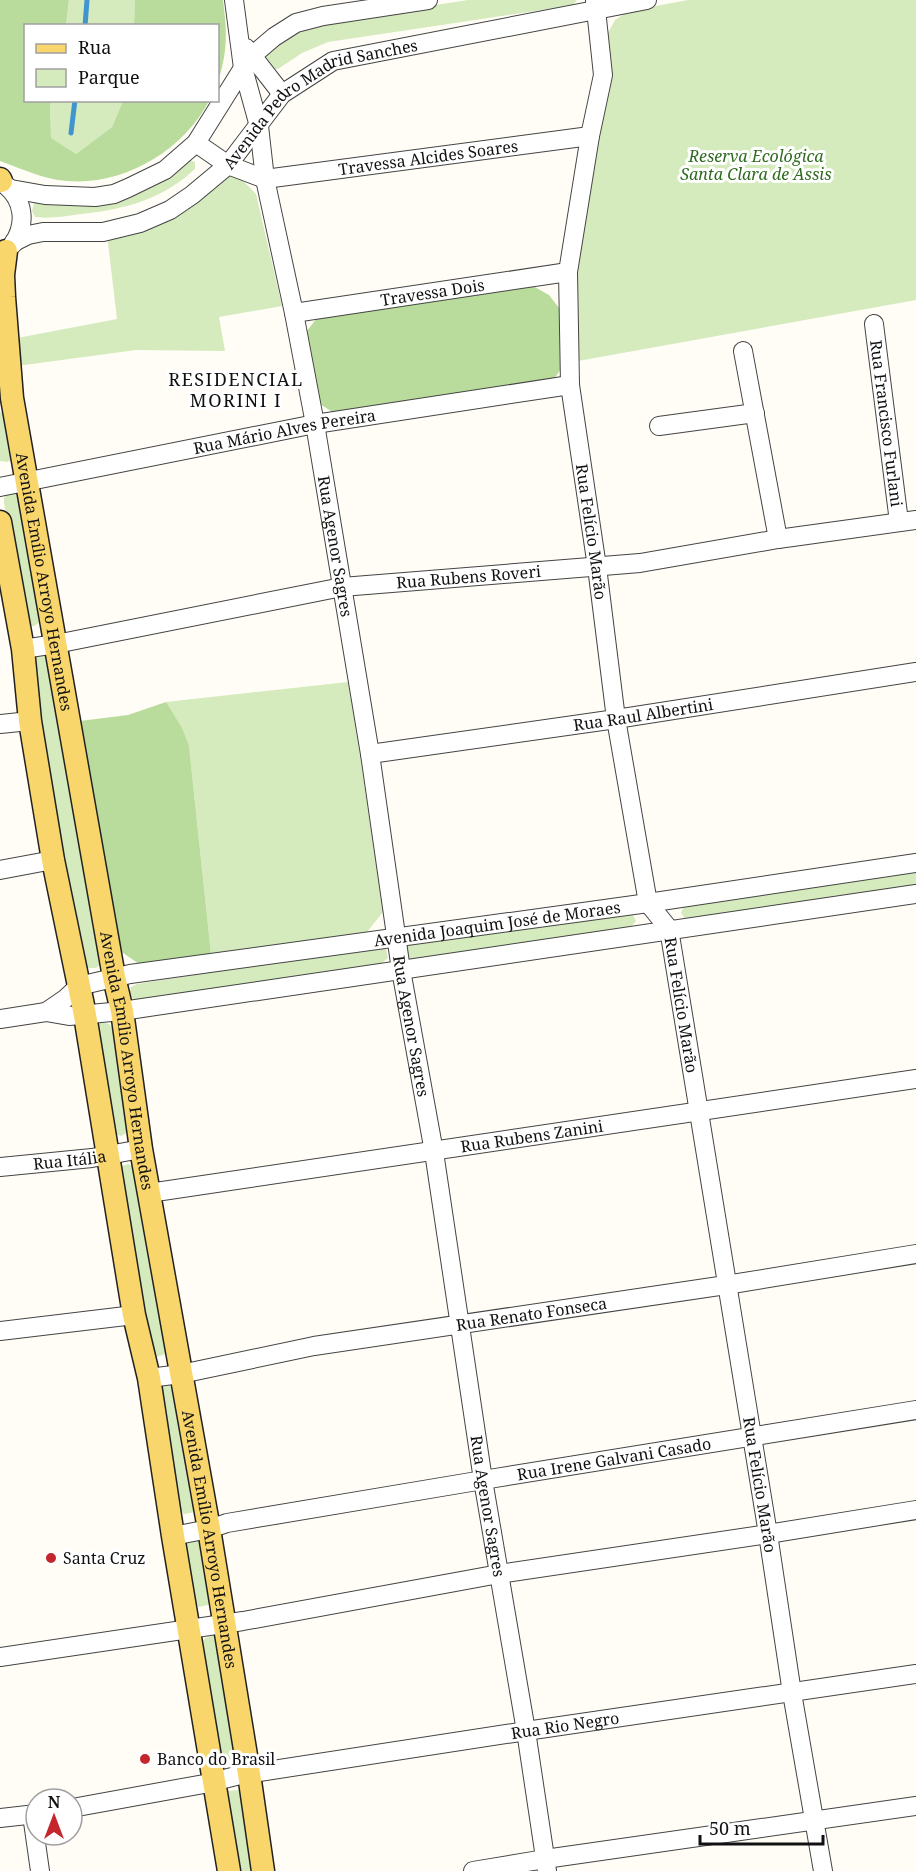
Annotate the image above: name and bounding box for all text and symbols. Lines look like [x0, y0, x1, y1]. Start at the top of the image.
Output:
legend [24, 24, 219, 102]
street label: Avenida Pedro Madrid Sanches [218, 34, 419, 173]
text: Rua [78, 35, 111, 59]
text: Parque [78, 65, 140, 89]
street label: Travessa Alcides Soares [337, 135, 519, 180]
park label: Reserva Ecológica Santa Clara de Assis [680, 145, 832, 185]
street label: Travessa Dois [379, 274, 486, 311]
street label: Rua Francisco Furlani [865, 339, 908, 508]
district label: RESIDENCIAL MORINI I [168, 367, 304, 412]
street label: Rua Mário Alves Pereira [191, 404, 377, 459]
street label: Avenida Emílio Arroyo Hernandes [11, 451, 78, 713]
street label: Rua Felício Marão [571, 462, 612, 601]
street label: Rua Agenor Sagres [313, 474, 358, 618]
street label: Rua Rubens Roveri [396, 560, 542, 594]
street label: Rua Raul Albertini [572, 693, 715, 736]
street label: Avenida Joaquim José de Moraes [372, 896, 622, 951]
street label: Avenida Emílio Arroyo Hernandes [95, 929, 159, 1192]
street label: Rua Felício Marão [660, 936, 703, 1075]
street label: Rua Agenor Sagres [388, 954, 435, 1098]
street label: Rua Rubens Zanini [459, 1115, 605, 1158]
street label: Rua Itália [32, 1145, 108, 1175]
street label: Rua Renato Fonseca [454, 1292, 608, 1336]
street label: Avenida Emílio Arroyo Hernandes [177, 1408, 243, 1670]
street label: Rua Felício Marão [738, 1415, 782, 1554]
street label: Rua Irene Galvani Casado [515, 1432, 713, 1485]
street label: Rua Agenor Sagres [465, 1434, 510, 1578]
place label: Santa Cruz [63, 1547, 146, 1569]
marker: Santa Cruz [44, 1551, 58, 1565]
street label: Rua Rio Negro [509, 1707, 620, 1744]
place label: Banco do Brasil [157, 1748, 275, 1770]
marker: Banco do Brasil [138, 1752, 152, 1766]
north arrow [24, 1787, 84, 1847]
text: N [48, 1791, 61, 1813]
scale bar [700, 1808, 823, 1846]
text: 50 m [709, 1816, 751, 1840]

